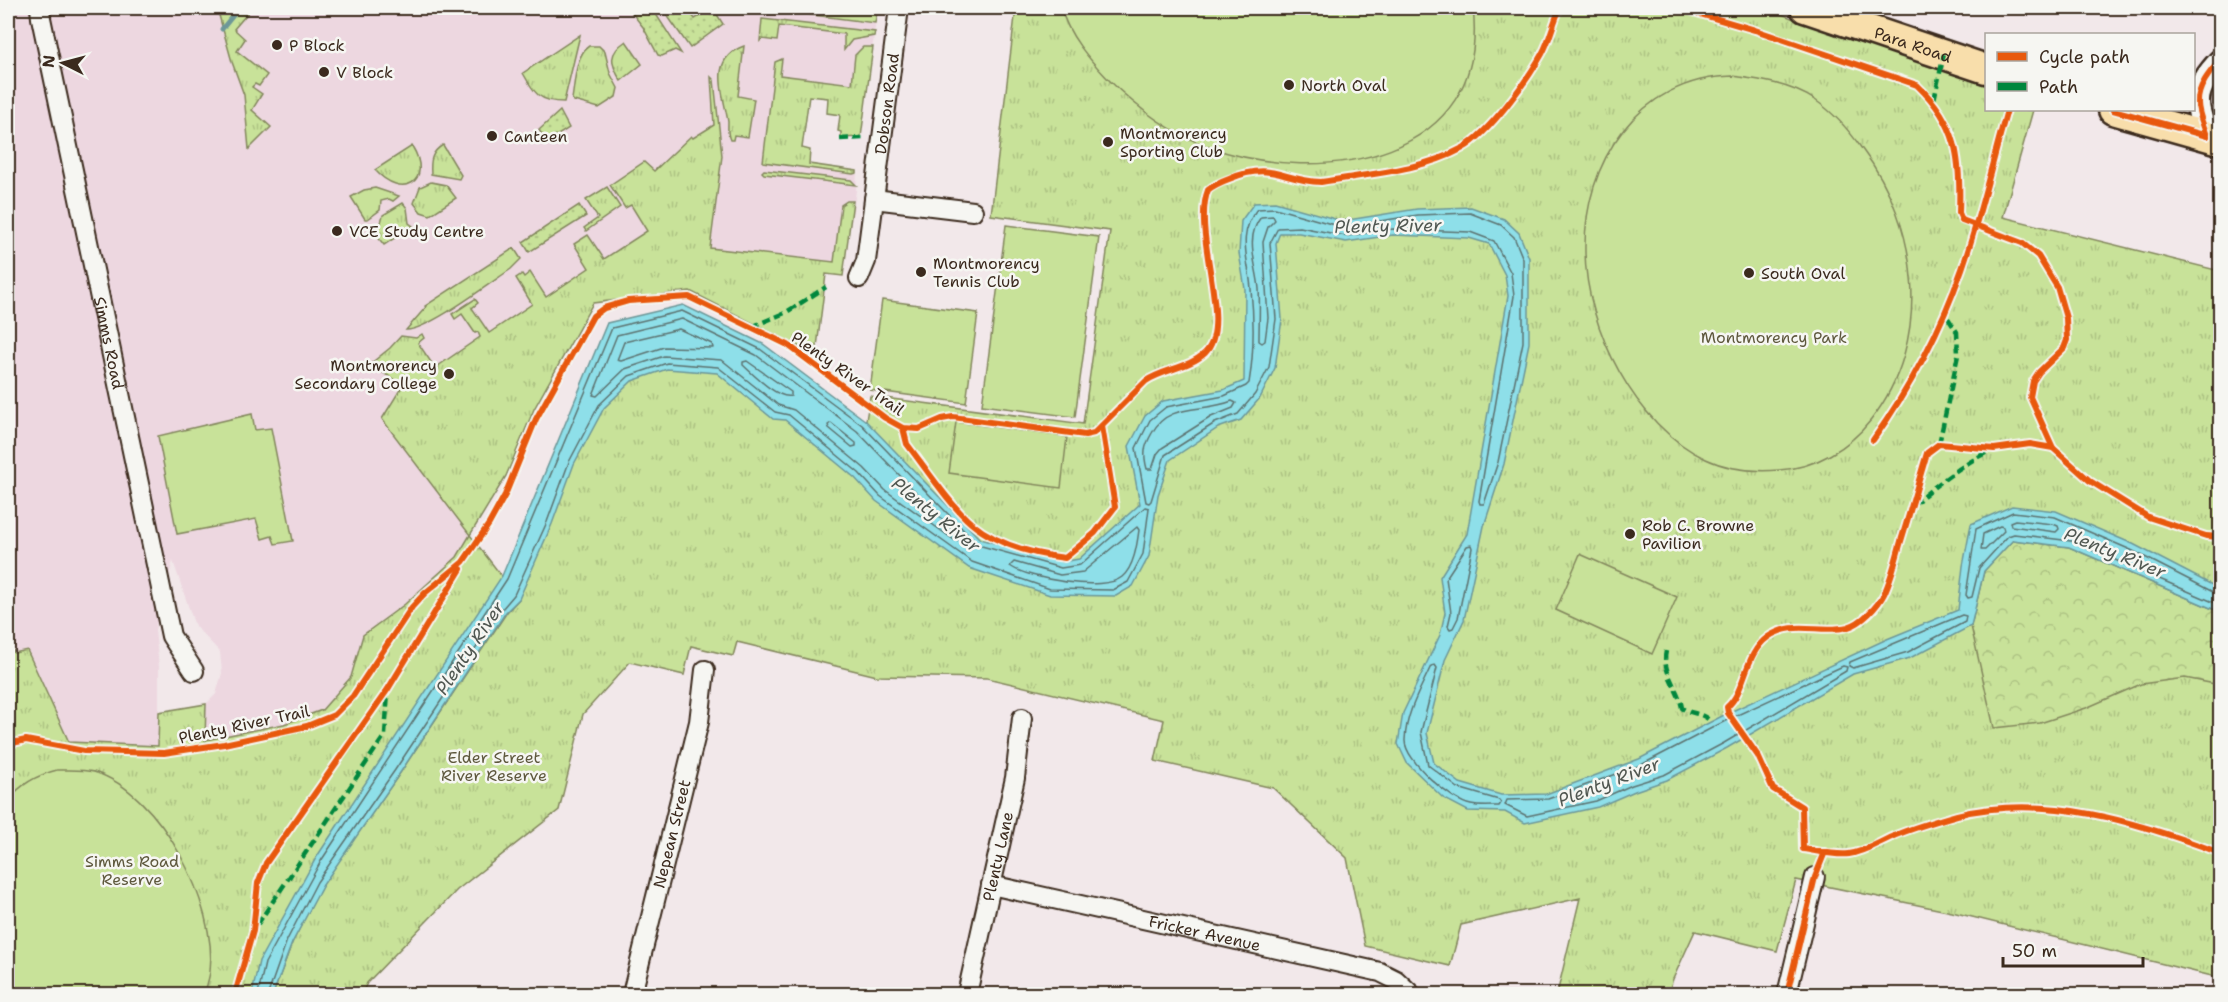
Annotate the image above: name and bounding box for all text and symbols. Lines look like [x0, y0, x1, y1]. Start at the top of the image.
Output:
street label: Para Road [1871, 22, 1954, 68]
north arrow [33, 33, 93, 93]
legend [1985, 33, 2195, 111]
place label: P Block [289, 35, 345, 56]
marker: P Block [270, 38, 284, 52]
text: Cycle path [2039, 45, 2130, 69]
street label: Dobson Road [870, 52, 904, 156]
text: N [37, 54, 60, 69]
place label: V Block [336, 62, 393, 83]
marker: V Block [317, 65, 331, 79]
place label: North Oval [1301, 75, 1387, 96]
text: Path [2039, 75, 2078, 99]
marker: North Oval [1282, 78, 1296, 92]
place label: Montmorency Sporting Club [1120, 123, 1227, 162]
place label: Canteen [504, 126, 568, 147]
marker: Canteen [485, 129, 499, 143]
marker: Montmorency Sporting Club [1101, 135, 1115, 149]
water label: Plenty River [1334, 213, 1442, 239]
place label: VCE Study Centre [349, 221, 484, 242]
marker: VCE Study Centre [330, 224, 344, 238]
place label: Montmorency Tennis Club [933, 253, 1040, 292]
place label: South Oval [1761, 263, 1846, 284]
marker: Montmorency Tennis Club [914, 265, 928, 279]
marker: South Oval [1742, 266, 1756, 280]
street label: Simms Road [89, 295, 129, 391]
street label: Plenty River Trail [787, 327, 909, 420]
park label: Montmorency Park [1701, 327, 1847, 348]
place label: Montmorency Secondary College [294, 355, 437, 394]
marker: Montmorency Secondary College [442, 367, 456, 381]
water label: Plenty River [887, 472, 986, 558]
place label: Rob C. Browne Pavilion [1642, 515, 1754, 554]
water label: Plenty River [2061, 522, 2170, 584]
marker: Rob C. Browne Pavilion [1623, 527, 1637, 541]
water label: Plenty River [430, 596, 510, 699]
street label: Plenty River Trail [177, 700, 312, 749]
park label: Elder Street River Reserve [441, 747, 547, 786]
water label: Plenty River [1555, 751, 1664, 812]
street label: Nepean Street [648, 777, 695, 890]
street label: Plenty Lane [978, 810, 1018, 903]
park label: Simms Road Reserve [85, 851, 179, 890]
street label: Fricker Avenue [1147, 911, 1263, 956]
scale bar [2003, 930, 2142, 968]
text: 50 m [2012, 939, 2057, 963]

